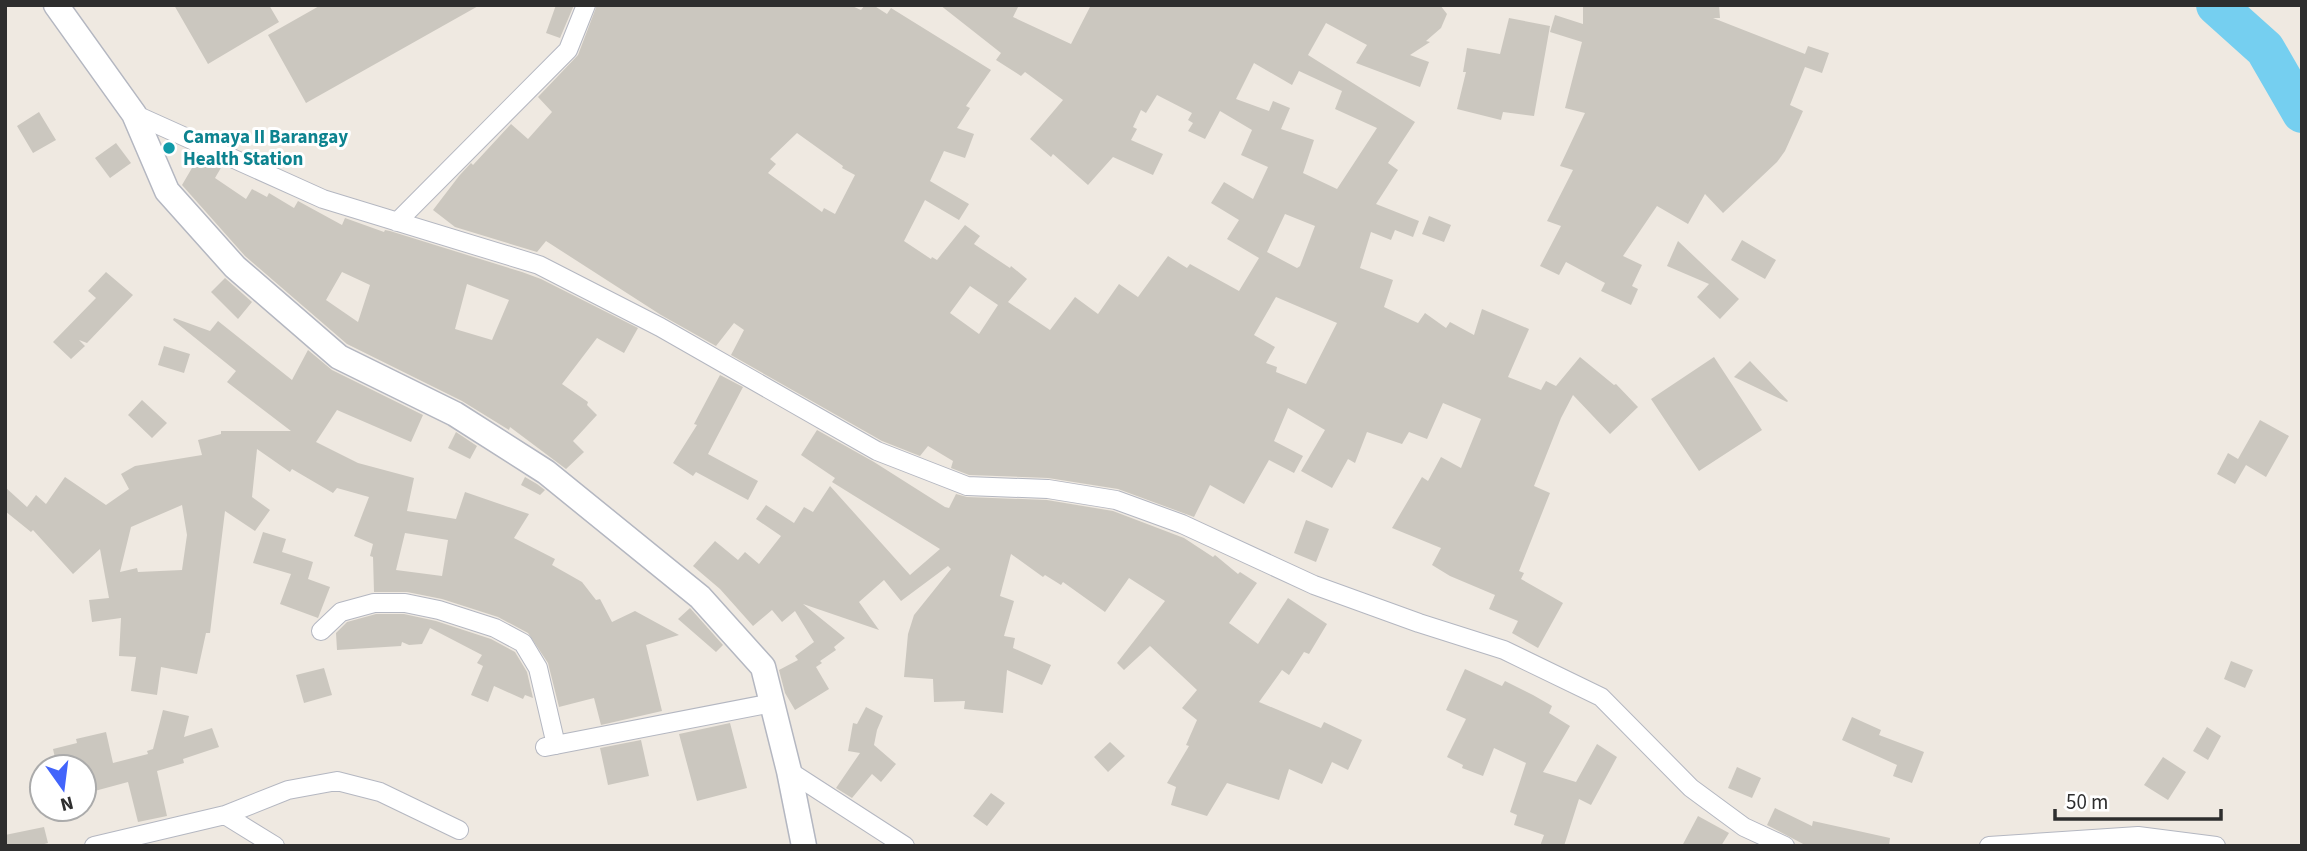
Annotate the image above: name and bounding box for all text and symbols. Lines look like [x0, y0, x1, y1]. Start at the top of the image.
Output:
place label: Camaya II Barangay Health Station [183, 124, 348, 173]
marker: Camaya II Barangay Health Station [161, 140, 177, 156]
north arrow [28, 753, 98, 823]
scale bar [2055, 778, 2221, 822]
text: 50 m [2066, 787, 2108, 817]
text: N [57, 788, 76, 818]

